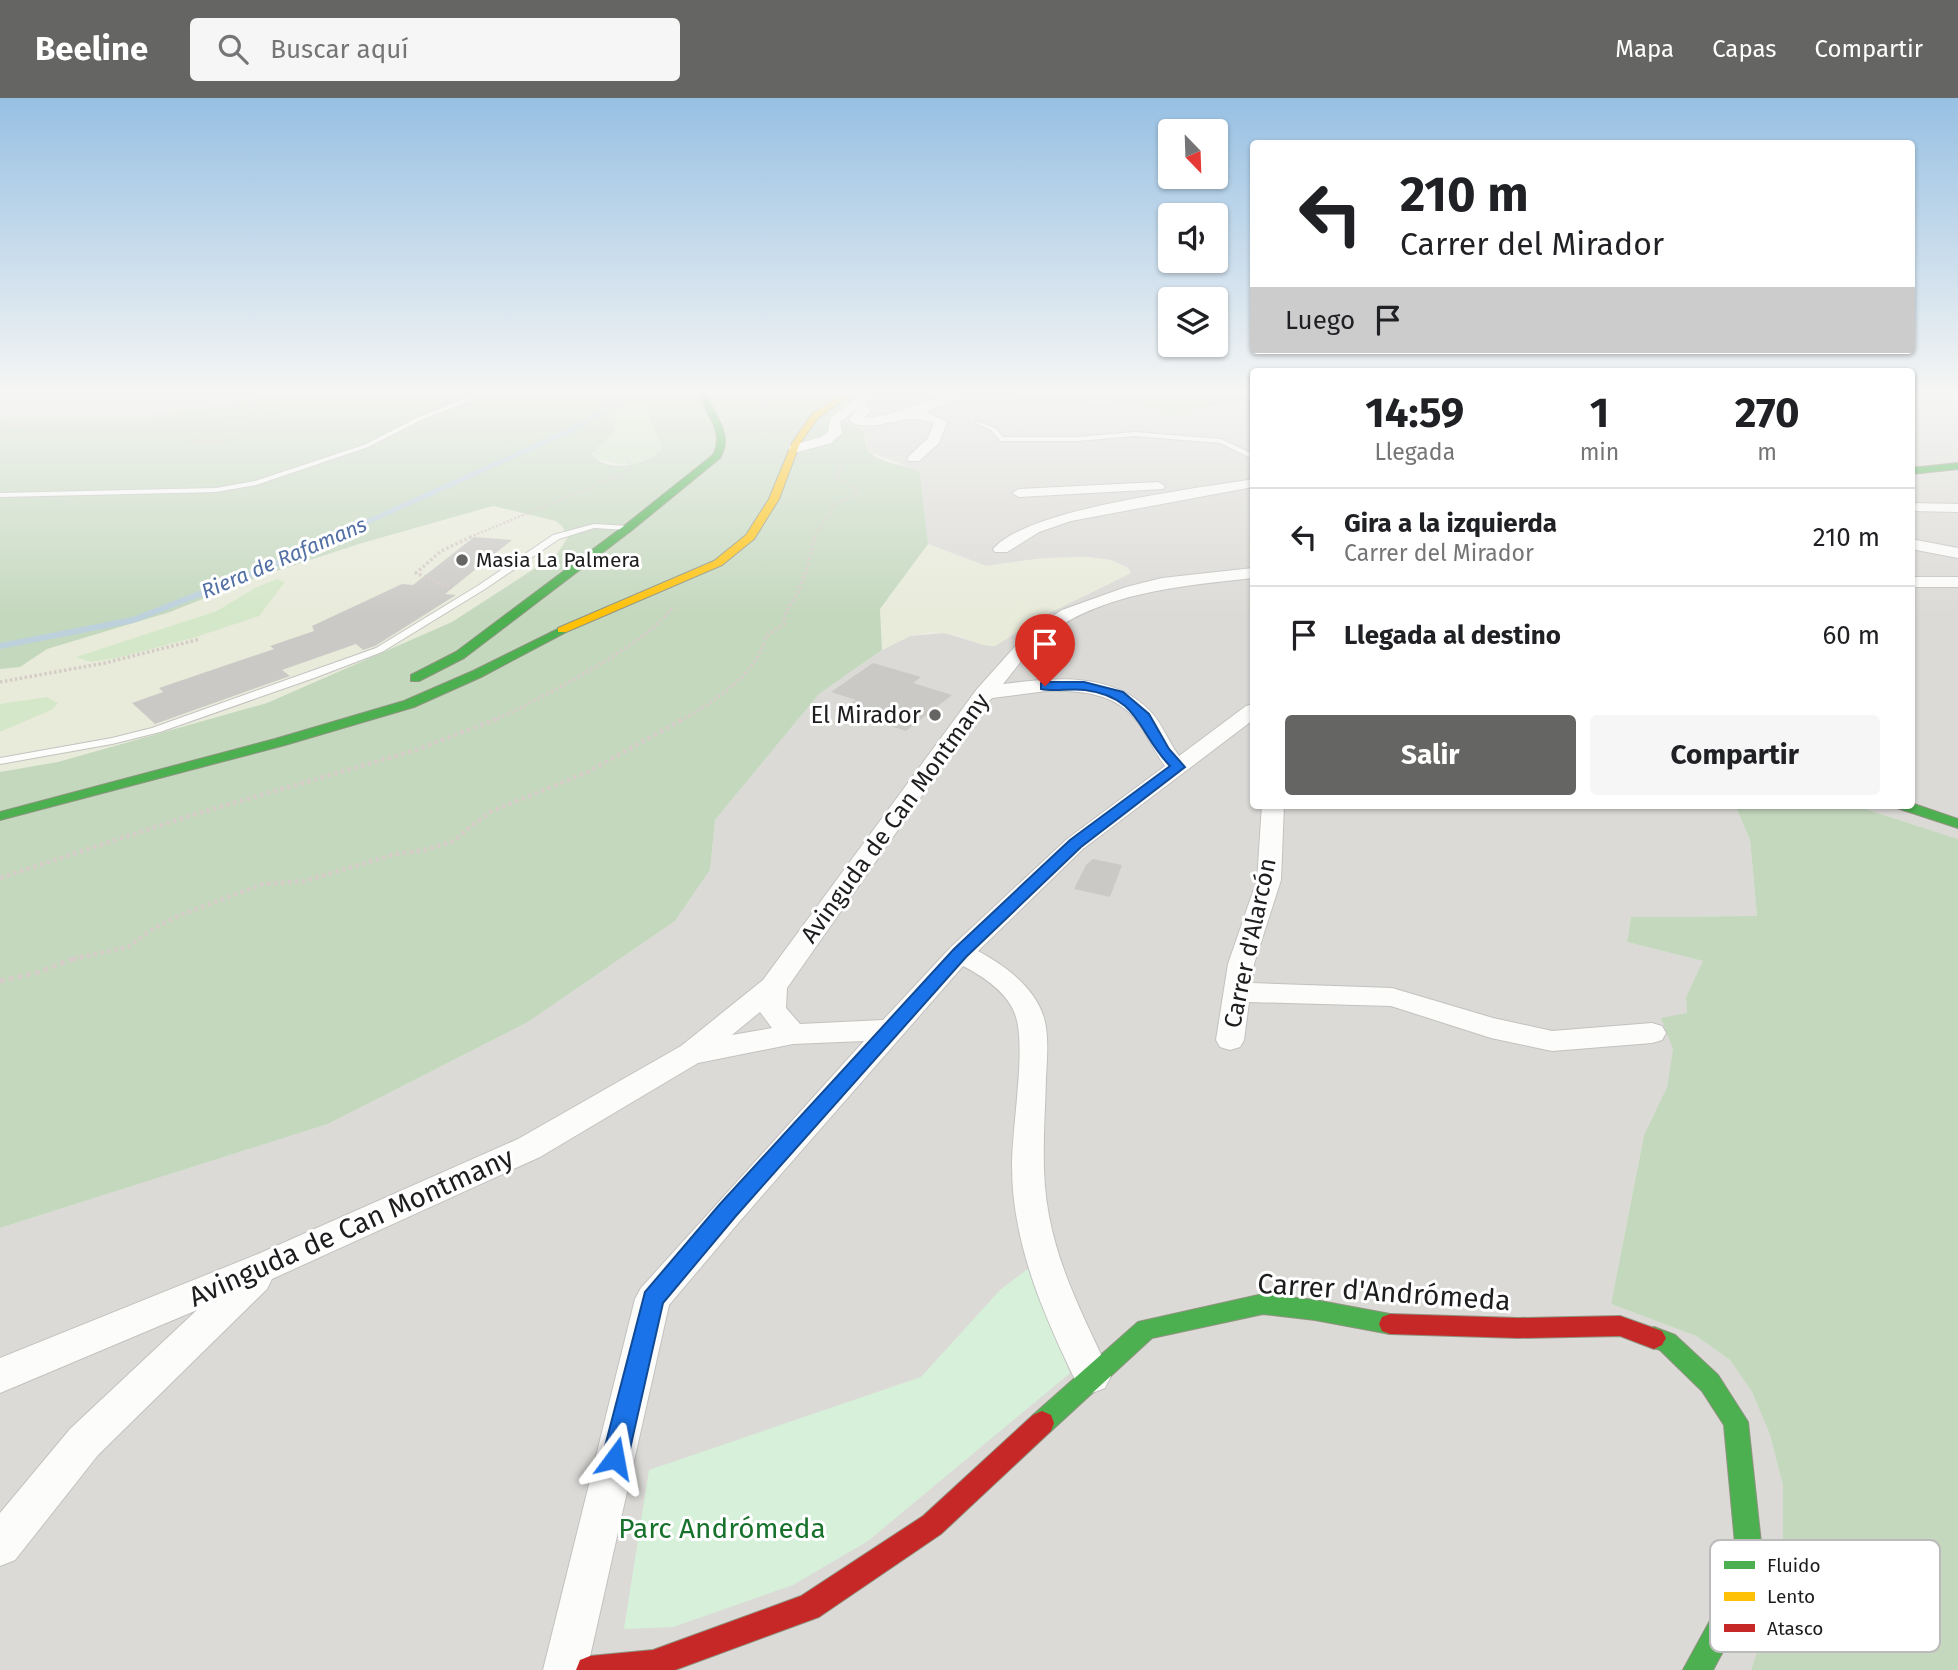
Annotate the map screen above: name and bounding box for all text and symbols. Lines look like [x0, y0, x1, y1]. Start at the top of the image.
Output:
search box [190, 18, 680, 81]
text: Beeline [35, 29, 148, 69]
icon: search [214, 30, 252, 68]
text: Buscar aquí [270, 34, 409, 65]
text: Mapa [1615, 35, 1674, 63]
text: Capas [1712, 35, 1776, 63]
text: Compartir [1814, 35, 1923, 63]
north arrow [1158, 119, 1228, 189]
map controls [1158, 119, 1228, 357]
text: 210 m [1400, 165, 1529, 224]
icon: left [1285, 168, 1376, 259]
button: sound [1158, 203, 1228, 273]
text: Carrer del Mirador [1400, 225, 1664, 263]
button: layers [1158, 287, 1228, 357]
icon: arrive [1369, 301, 1407, 339]
text: Luego [1285, 305, 1355, 336]
text: 14:59 [1365, 388, 1464, 438]
text: 1 [1590, 388, 1609, 438]
text: 270 [1735, 388, 1800, 438]
text: Llegada [1375, 438, 1455, 466]
text: min [1580, 438, 1619, 466]
text: m [1757, 438, 1777, 466]
text: Gira a la izquierda [1344, 508, 1557, 539]
water label: Riera de Rafamans [197, 511, 371, 605]
icon: left [1285, 518, 1323, 556]
text: 210 m [1813, 522, 1880, 553]
text: Carrer del Mirador [1344, 539, 1534, 567]
place label: Masia La Palmera [476, 547, 640, 573]
marker: Masia La Palmera [454, 552, 470, 568]
pin [1015, 614, 1075, 686]
icon: arrive [1285, 616, 1323, 654]
text: Llegada al destino [1344, 620, 1561, 651]
text: 60 m [1822, 620, 1880, 651]
icon: arrive [1026, 625, 1064, 663]
street label: Avinguda de Can Montmany [795, 688, 995, 948]
place label: El Mirador [810, 701, 922, 729]
marker: El Mirador [927, 707, 943, 723]
button: Salir [1285, 715, 1576, 795]
button: Compartir [1590, 715, 1880, 795]
street label: Carrer d'Alarcón [1218, 855, 1282, 1031]
street label: Avinguda de Can Montmany [184, 1140, 519, 1314]
street label: Carrer d'Andrómeda [1256, 1267, 1512, 1317]
position arrow [578, 1421, 652, 1495]
park label: Parc Andrómeda [618, 1512, 826, 1545]
legend [1710, 1540, 1940, 1652]
text: Fluido [1767, 1554, 1821, 1577]
text: Lento [1767, 1585, 1815, 1608]
text: Atasco [1767, 1617, 1823, 1640]

